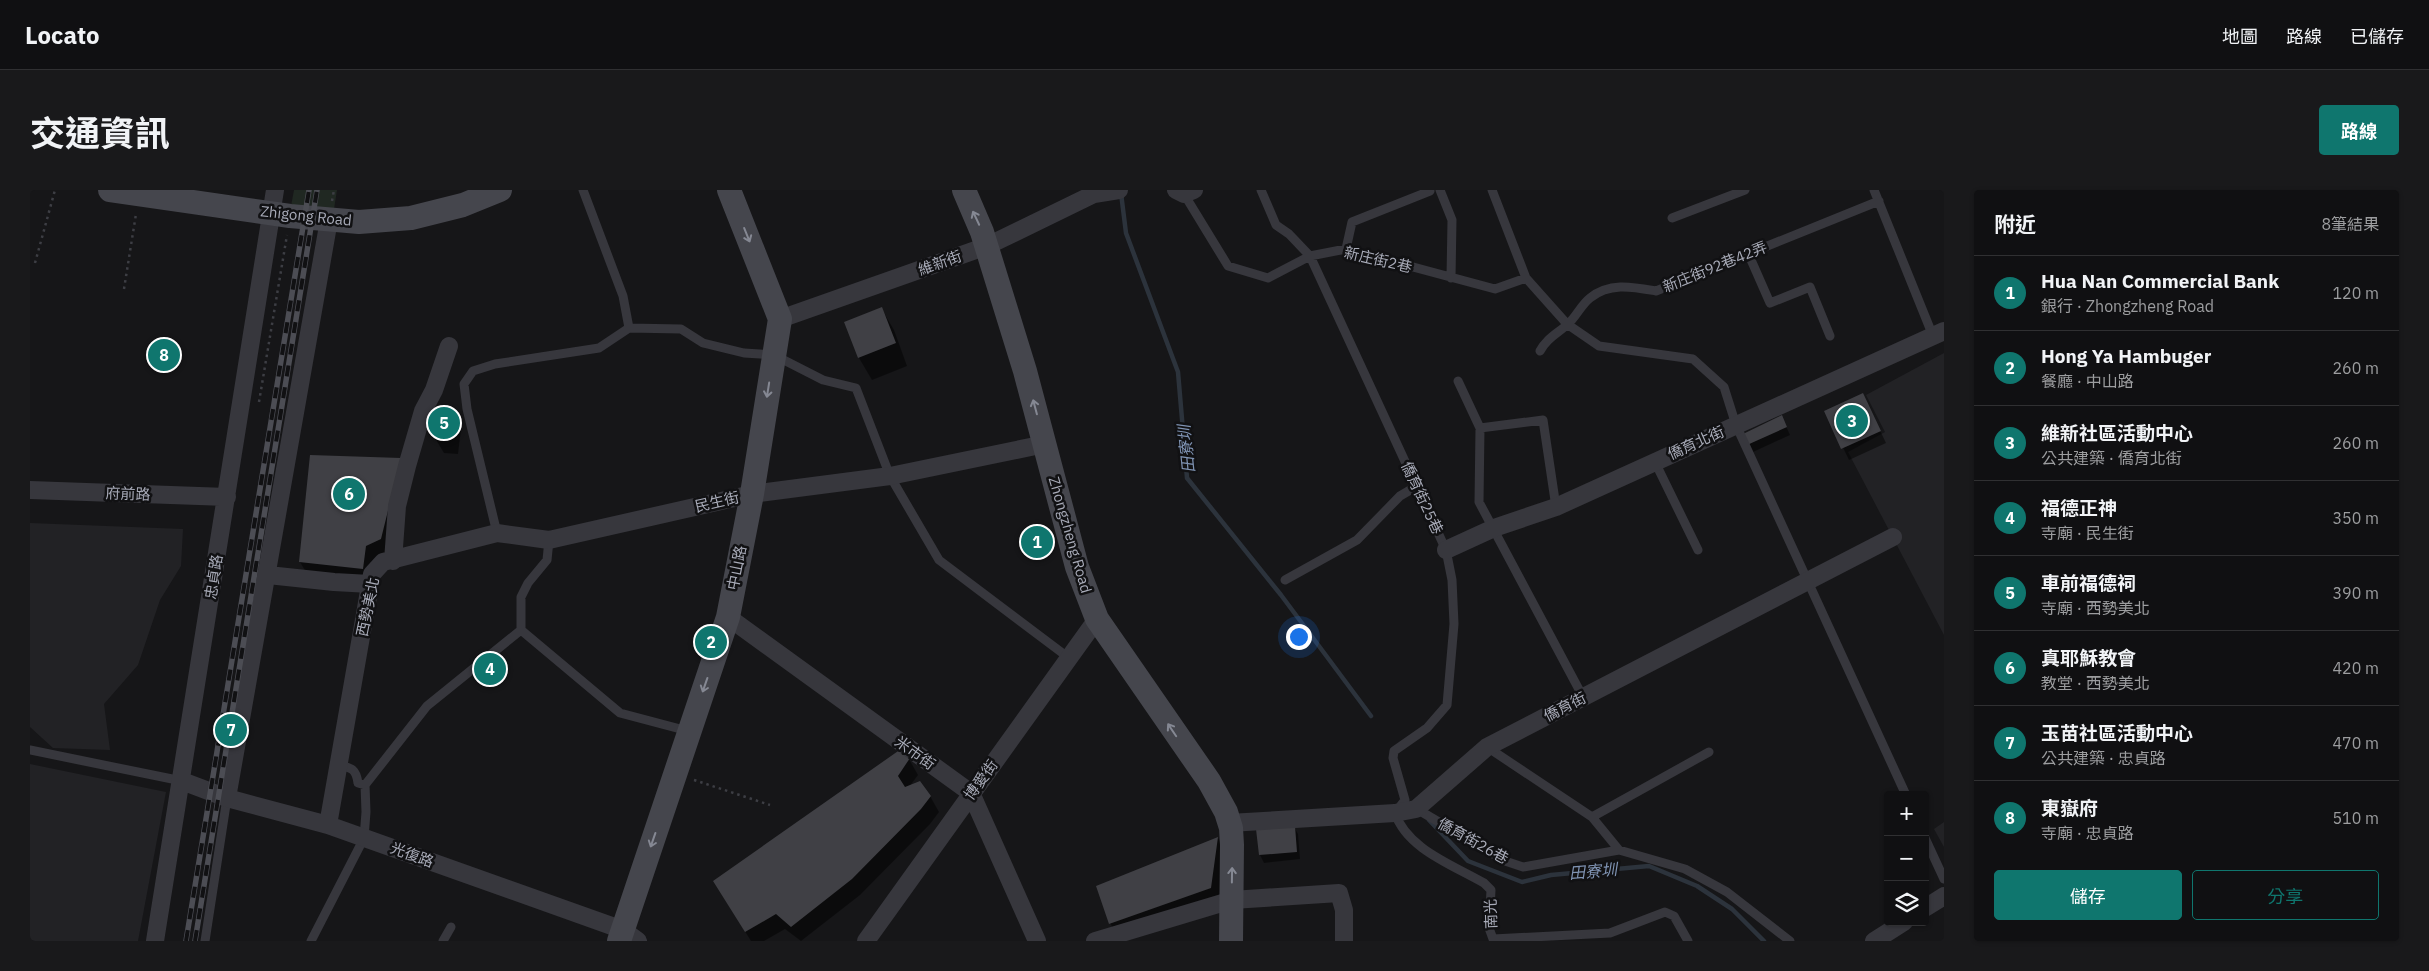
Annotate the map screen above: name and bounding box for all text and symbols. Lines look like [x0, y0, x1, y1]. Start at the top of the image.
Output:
text: Locato [25, 19, 100, 51]
text: 地圖 [2222, 25, 2258, 48]
text: 路線 [2286, 25, 2322, 48]
text: 已儲存 [2350, 25, 2404, 48]
button: 路線 [2319, 105, 2399, 155]
text: 交通資訊 [30, 110, 170, 156]
street label: Zhigong Road [259, 201, 353, 230]
text: 附近 [1994, 210, 2036, 238]
one-way arrow [971, 211, 980, 226]
text: 8筆結果 [2321, 214, 2379, 234]
one-way arrow [743, 227, 752, 242]
street label: 新庄街92巷42弄 [1660, 237, 1770, 296]
street label: 新庄街2巷 [1342, 242, 1414, 277]
street label: 維新街 [915, 246, 964, 279]
text: Hua Nan Commercial Bank [2041, 269, 2279, 293]
text: 1 [2005, 283, 2015, 303]
text: 120 m [2332, 283, 2379, 303]
text: 銀行 · Zhongzheng Road [2041, 296, 2214, 316]
pin: 8 [148, 336, 180, 374]
text: Hong Ya Hambuger [2041, 344, 2211, 368]
text: 2 [2005, 358, 2015, 378]
text: 260 m [2332, 358, 2379, 378]
text: 餐廳 · 中山路 [2041, 371, 2134, 391]
one-way arrow [763, 382, 773, 398]
one-way arrow [1030, 399, 1039, 415]
pin: 3 [1836, 402, 1868, 440]
pin: 5 [428, 404, 460, 442]
text: 維新社區活動中心 [2041, 421, 2193, 445]
water label: 田寮圳 [1173, 422, 1198, 474]
street label: 僑育北街 [1665, 422, 1727, 463]
text: 3 [2005, 433, 2015, 453]
text: 260 m [2332, 433, 2379, 453]
text: 公共建築 · 僑育北街 [2041, 448, 2182, 468]
street label: 僑育街25巷 [1397, 458, 1448, 537]
street label: Zhongzheng Road [1045, 474, 1096, 595]
pin: 6 [333, 475, 365, 513]
street label: 府前路 [105, 483, 151, 504]
street label: 民生街 [693, 487, 741, 516]
text: 福德正神 [2041, 496, 2117, 520]
text: 4 [2005, 508, 2015, 528]
text: 350 m [2332, 508, 2379, 528]
pin: 1 [1021, 523, 1053, 561]
text: 寺廟 · 民生街 [2041, 523, 2134, 543]
street label: 中山路 [723, 544, 750, 592]
street label: 忠貞路 [201, 553, 226, 601]
text: 車前福德祠 [2041, 571, 2136, 595]
street label: 西勢美北 [352, 576, 383, 638]
text: 5 [2005, 583, 2015, 603]
text: 390 m [2332, 583, 2379, 603]
text: 寺廟 · 西勢美北 [2041, 598, 2150, 618]
pin: 2 [695, 623, 727, 661]
your location [1286, 624, 1312, 650]
text: 真耶穌教會 [2041, 646, 2136, 670]
pin: 4 [474, 650, 506, 688]
text: 6 [2005, 658, 2015, 678]
text: 420 m [2332, 658, 2379, 678]
text: 教堂 · 西勢美北 [2041, 673, 2150, 693]
one-way arrow [699, 677, 709, 693]
street label: 僑育街 [1540, 688, 1589, 725]
pin: 7 [215, 711, 247, 749]
text: 玉苗社區活動中心 [2041, 721, 2193, 745]
one-way arrow [1166, 723, 1176, 737]
street label: 米市街 [892, 732, 939, 774]
text: 7 [2005, 733, 2015, 753]
text: 470 m [2332, 733, 2379, 753]
text: 公共建築 · 忠貞路 [2041, 748, 2166, 768]
street label: 博愛街 [960, 756, 1002, 803]
map controls [1884, 791, 1929, 926]
button: + [1884, 791, 1929, 836]
text: 東嶽府 [2041, 796, 2098, 820]
text: 8 [2005, 808, 2015, 828]
text: 510 m [2332, 808, 2379, 828]
street label: 僑育街26巷 [1435, 813, 1512, 868]
text: 寺廟 · 忠貞路 [2041, 823, 2134, 843]
one-way arrow [648, 831, 657, 847]
button: − [1884, 836, 1929, 881]
street label: 光復路 [388, 838, 437, 871]
water label: 田寮圳 [1568, 859, 1620, 883]
one-way arrow [1227, 867, 1237, 884]
button: 儲存 [1994, 870, 2182, 920]
button: 分享 [2192, 870, 2379, 920]
button: layers [1884, 881, 1929, 926]
street label: 南光 [1480, 899, 1501, 929]

